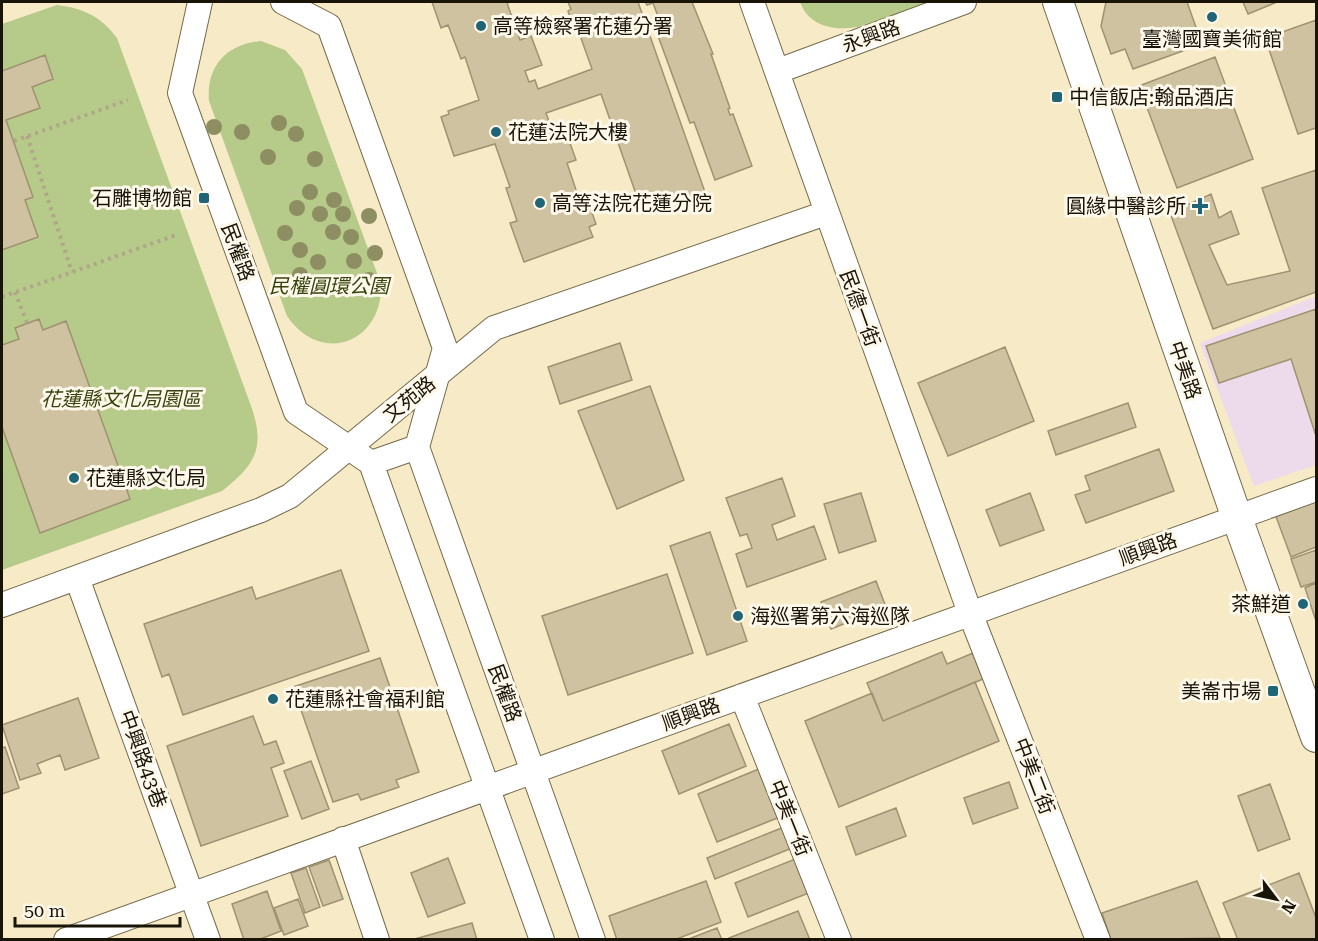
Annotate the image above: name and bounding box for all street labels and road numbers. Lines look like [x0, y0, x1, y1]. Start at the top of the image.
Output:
street label: 永興路 [839, 14, 903, 58]
street label: 民權路 [216, 220, 260, 284]
street label: 民德一街 [835, 266, 885, 350]
street label: 中美路 [1164, 338, 1206, 402]
street label: 文苑路 [378, 371, 440, 427]
street label: 順興路 [1116, 527, 1180, 571]
street label: 民權路 [483, 661, 527, 725]
street label: 順興路 [659, 692, 723, 736]
street label: 中興路43巷 [114, 707, 172, 811]
street label: 中美二街 [1008, 734, 1060, 818]
street label: 中美一街 [764, 776, 816, 860]

